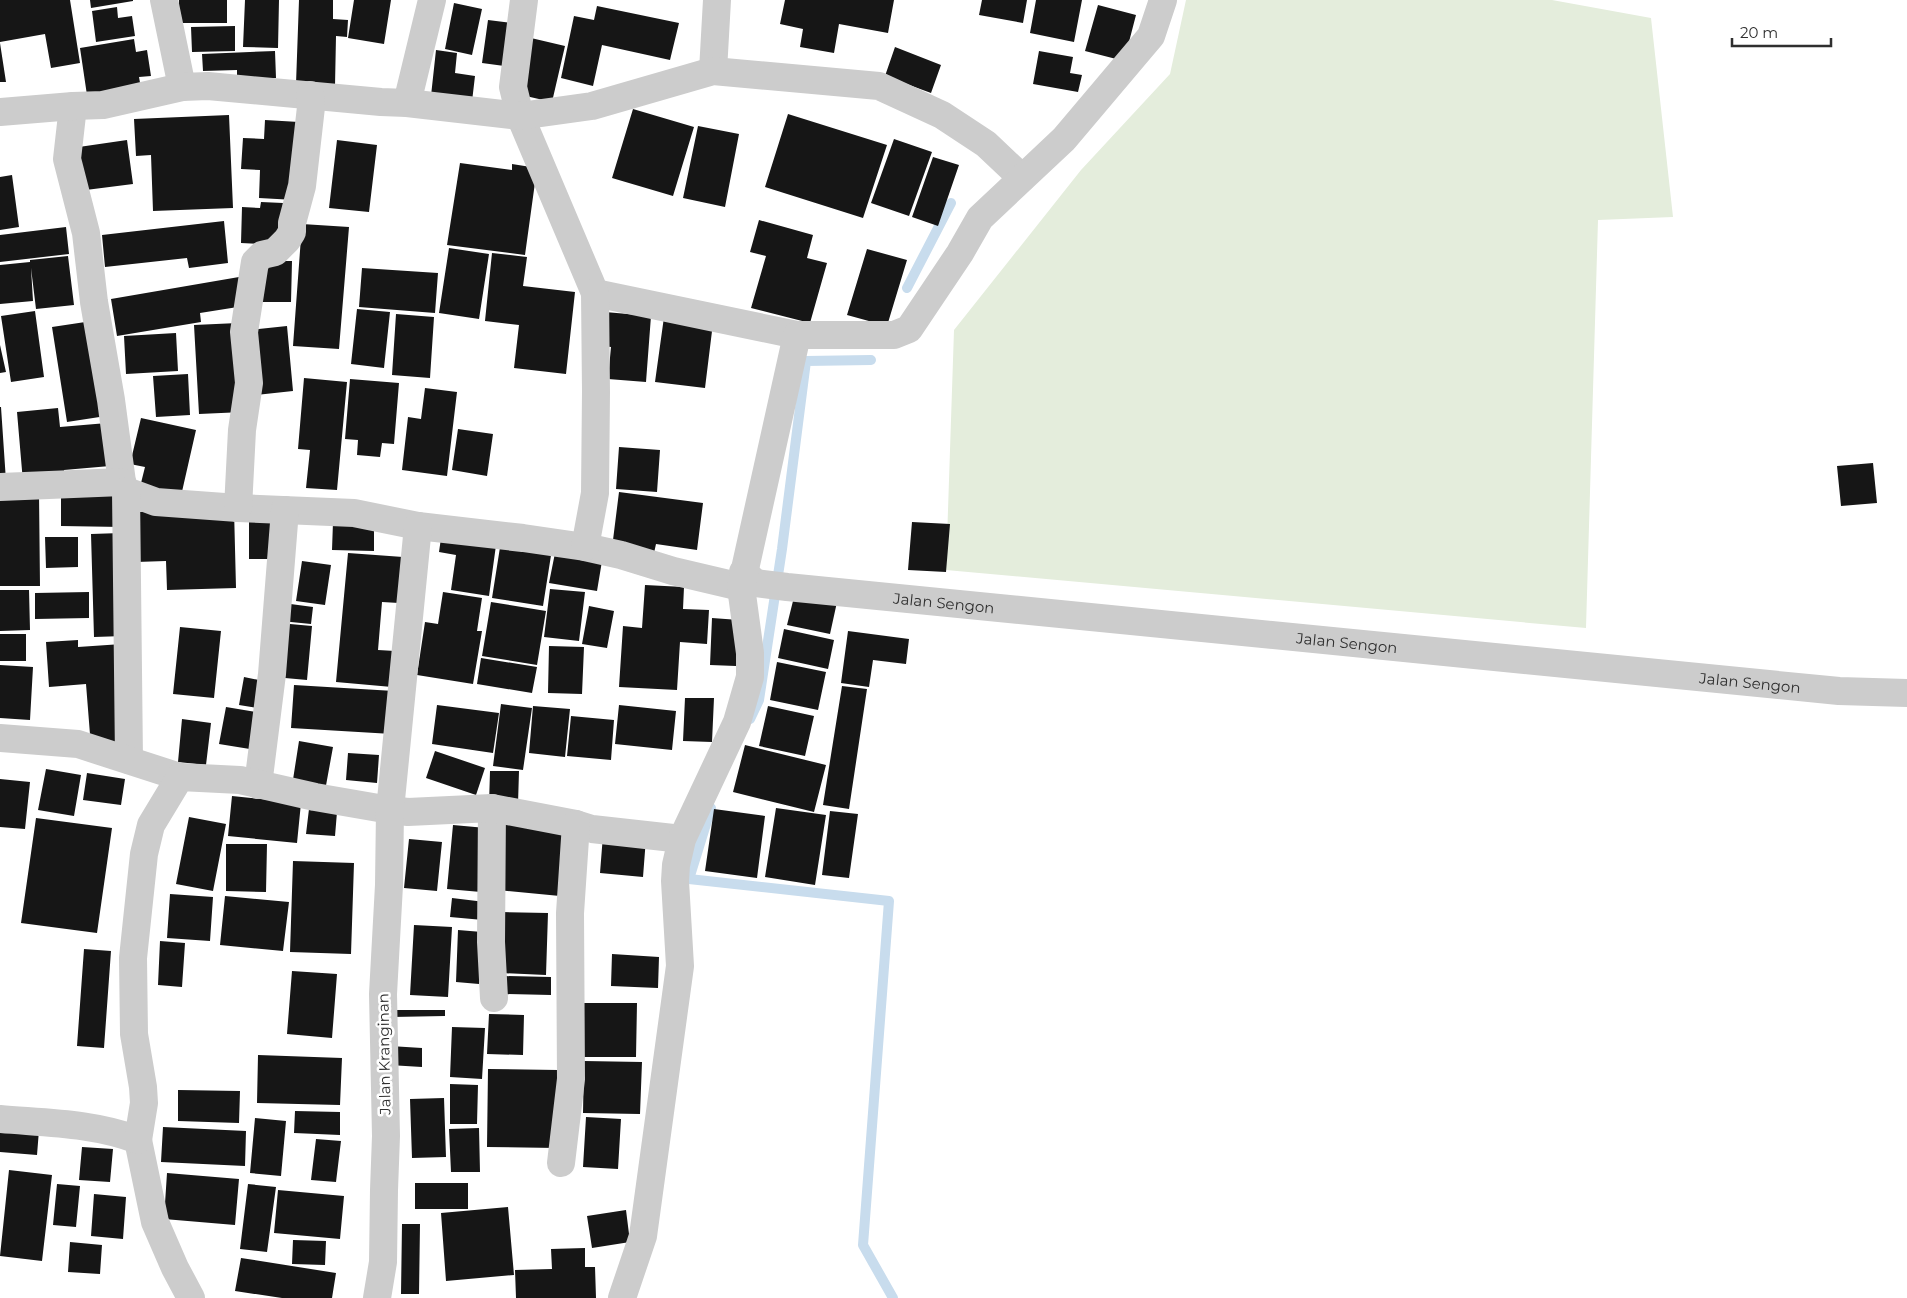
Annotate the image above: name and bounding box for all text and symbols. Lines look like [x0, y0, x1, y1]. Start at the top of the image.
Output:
scale bar [1732, 15, 1831, 47]
text: 20 m [1740, 23, 1778, 42]
street label: Jalan Sengon [891, 588, 995, 617]
street label: Jalan Sengon [1294, 628, 1398, 657]
street label: Jalan Sengon [1698, 668, 1802, 697]
street label: Jalan Kranginan [373, 993, 395, 1116]

